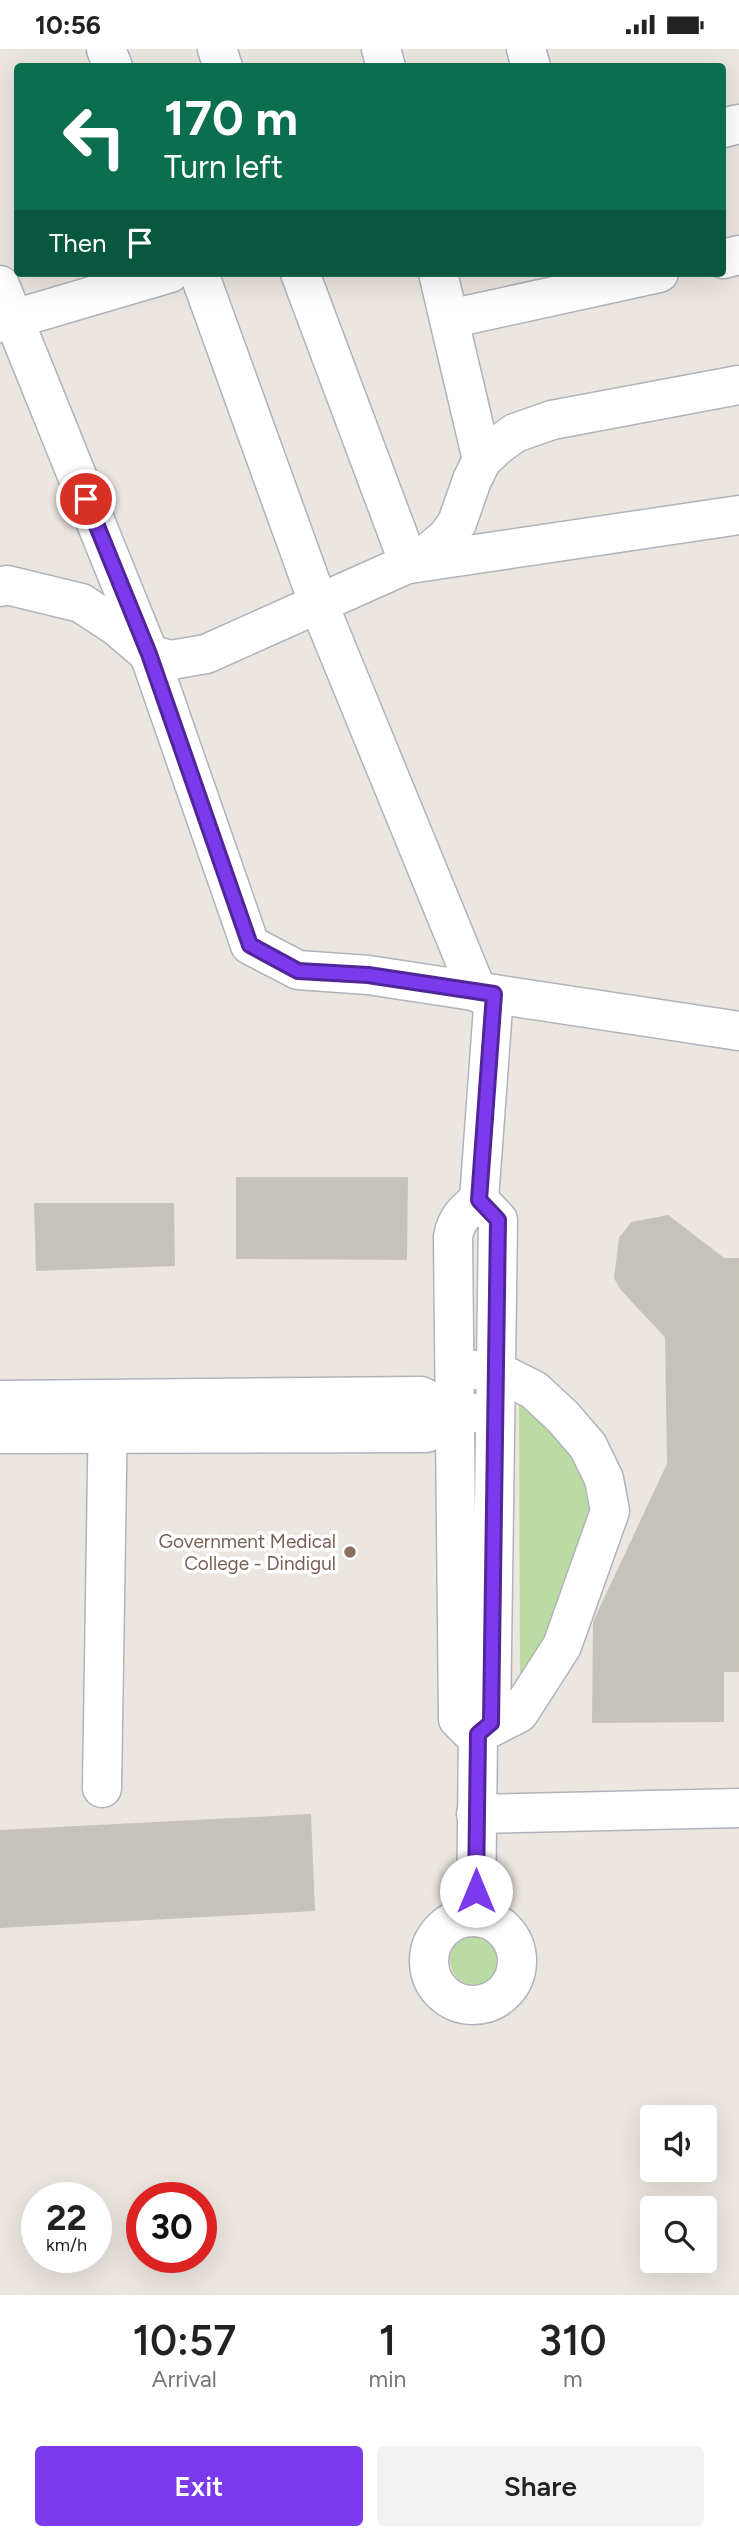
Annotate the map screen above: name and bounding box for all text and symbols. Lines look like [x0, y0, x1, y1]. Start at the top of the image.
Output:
text: 10:56 [35, 9, 101, 41]
text: 170 m [164, 88, 298, 147]
icon: left [49, 91, 140, 182]
text: Turn left [164, 148, 283, 186]
icon: arrive [121, 224, 159, 262]
text: Then [49, 227, 107, 259]
pin [56, 469, 116, 529]
icon: arrive [67, 480, 105, 518]
place label: Government Medical College - Dindigul [159, 1530, 336, 1575]
marker: Government Medical College - Dindigul [342, 1544, 358, 1560]
position arrow [439, 1854, 513, 1928]
map controls [640, 2105, 717, 2273]
button: sound [640, 2105, 717, 2182]
speed limit sign: 30 [126, 2182, 217, 2273]
button: search [640, 2196, 717, 2273]
text: 22 [46, 2197, 87, 2239]
text: km/h [46, 2234, 87, 2256]
text: 10:57 [132, 2315, 236, 2366]
text: 1 [379, 2315, 396, 2366]
text: 310 [539, 2315, 607, 2366]
text: Arrival [152, 2365, 217, 2393]
text: min [369, 2365, 406, 2393]
text: m [563, 2365, 582, 2393]
button: Exit [35, 2446, 363, 2526]
button: Share [377, 2446, 704, 2526]

